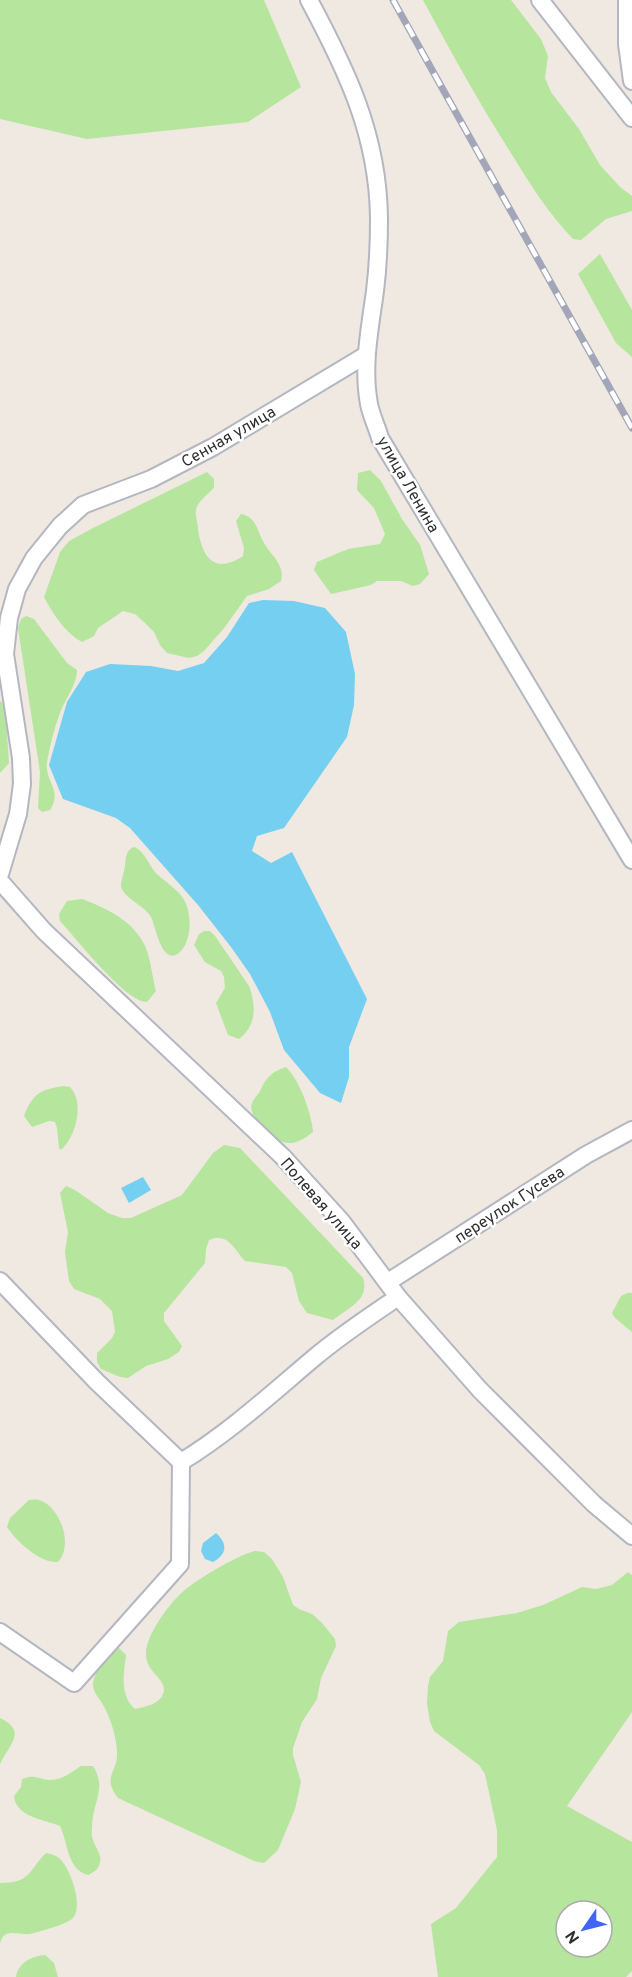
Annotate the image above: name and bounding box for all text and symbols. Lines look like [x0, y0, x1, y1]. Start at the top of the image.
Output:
street label: Сенная улица [178, 403, 280, 473]
street label: улица Ленина [372, 433, 443, 537]
street label: Полевая улица [275, 1154, 366, 1254]
street label: переулок Гусева [451, 1163, 569, 1249]
north arrow [554, 1899, 614, 1959]
text: N [562, 1926, 585, 1947]

